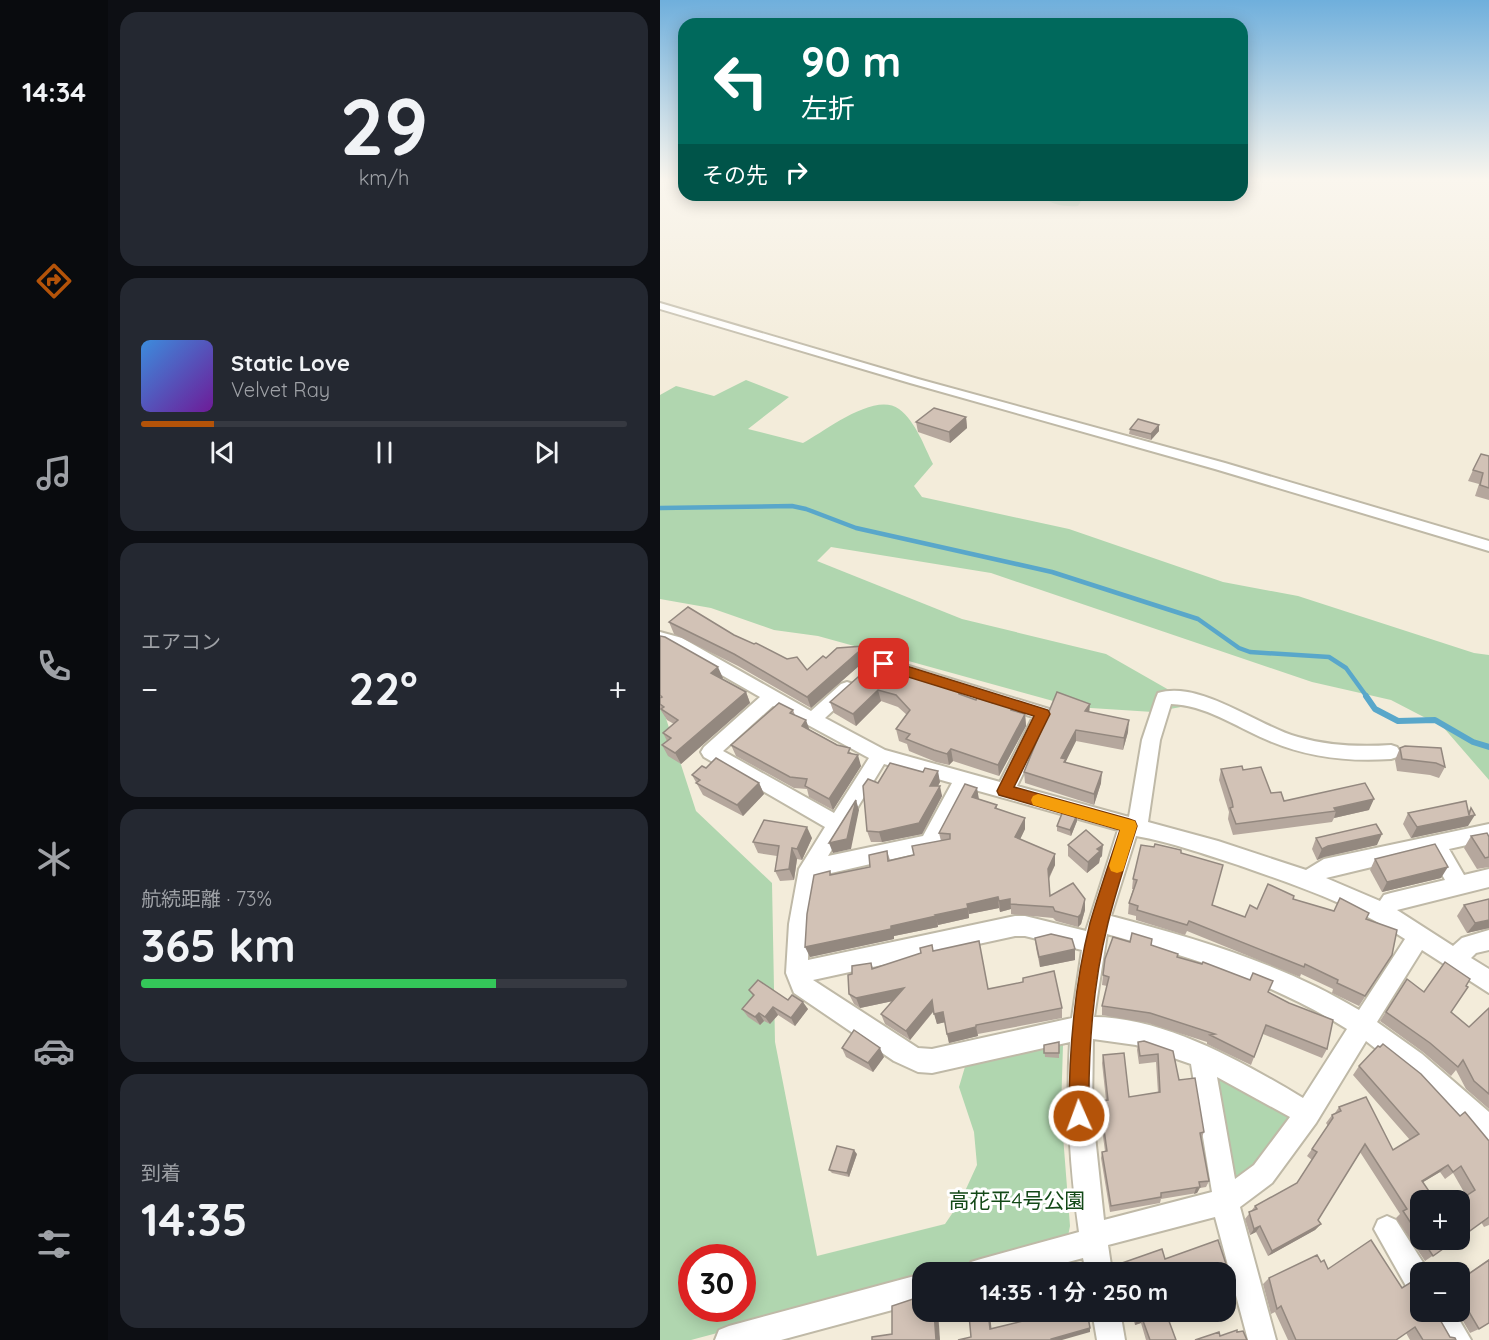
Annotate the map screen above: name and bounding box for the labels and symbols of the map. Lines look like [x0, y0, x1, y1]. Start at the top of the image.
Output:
pin [858, 638, 909, 689]
position arrow [1047, 1084, 1111, 1148]
park label: 高花平4号公園 [948, 1187, 1086, 1213]
speed limit sign: 30 [678, 1244, 756, 1322]

